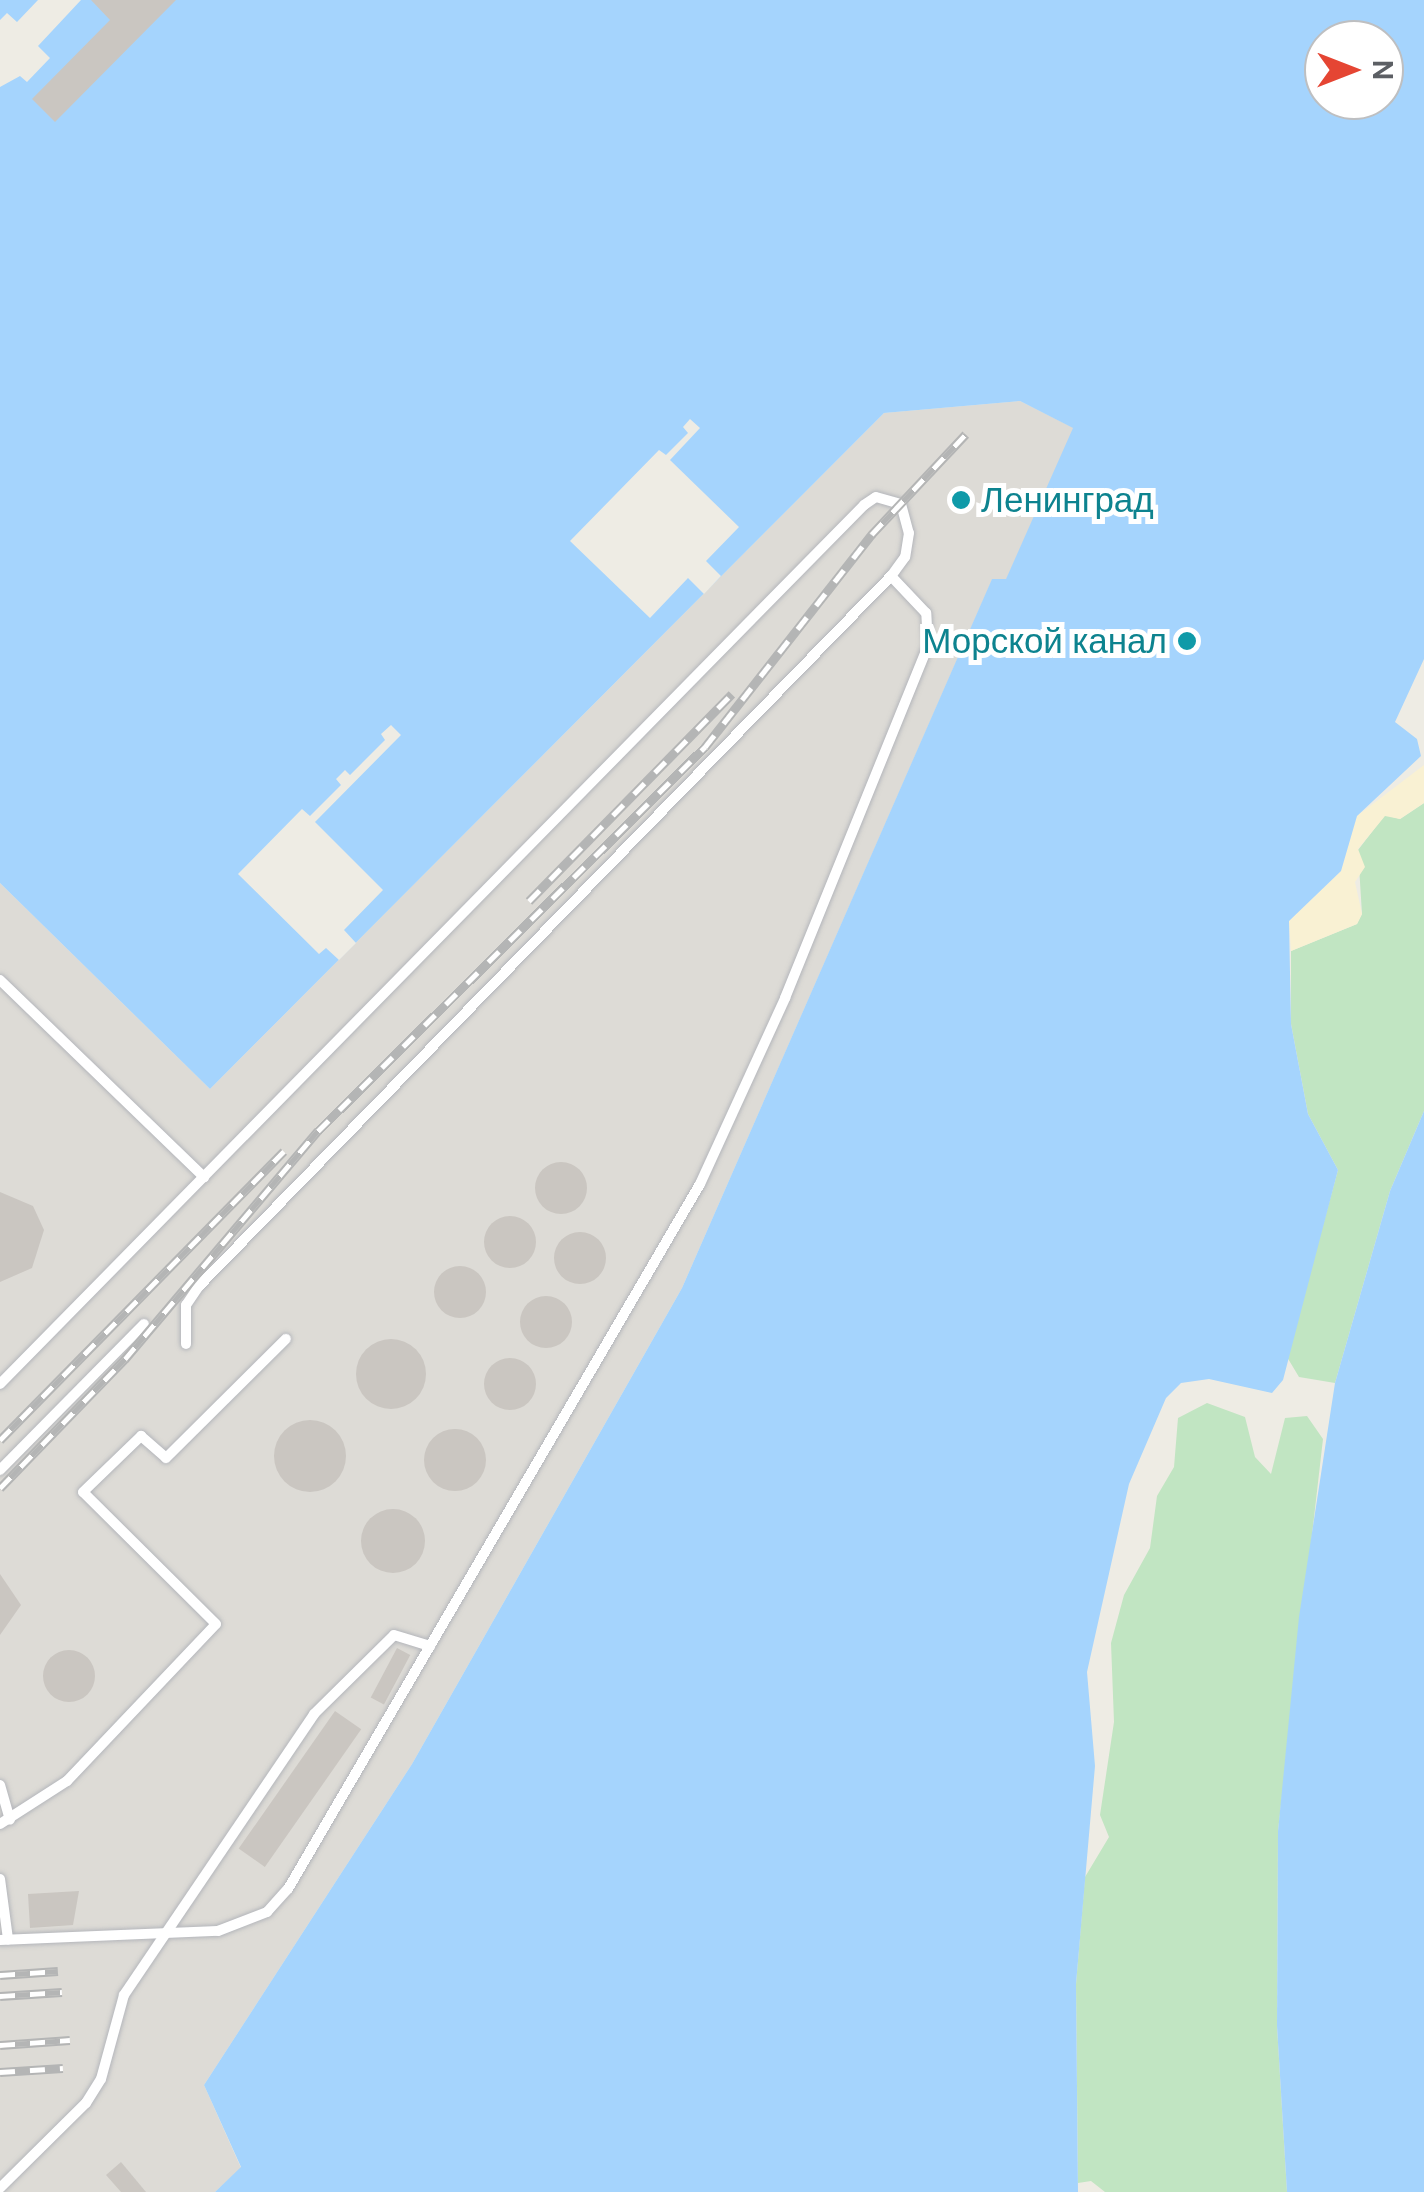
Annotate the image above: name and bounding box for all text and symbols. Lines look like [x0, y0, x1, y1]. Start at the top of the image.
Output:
north arrow [1304, 20, 1404, 120]
text: N [1364, 60, 1401, 80]
place label: Ленинград [981, 479, 1154, 521]
marker: Ленинград [950, 489, 972, 511]
place label: Морской канал [922, 620, 1167, 662]
marker: Морской канал [1176, 630, 1198, 652]

